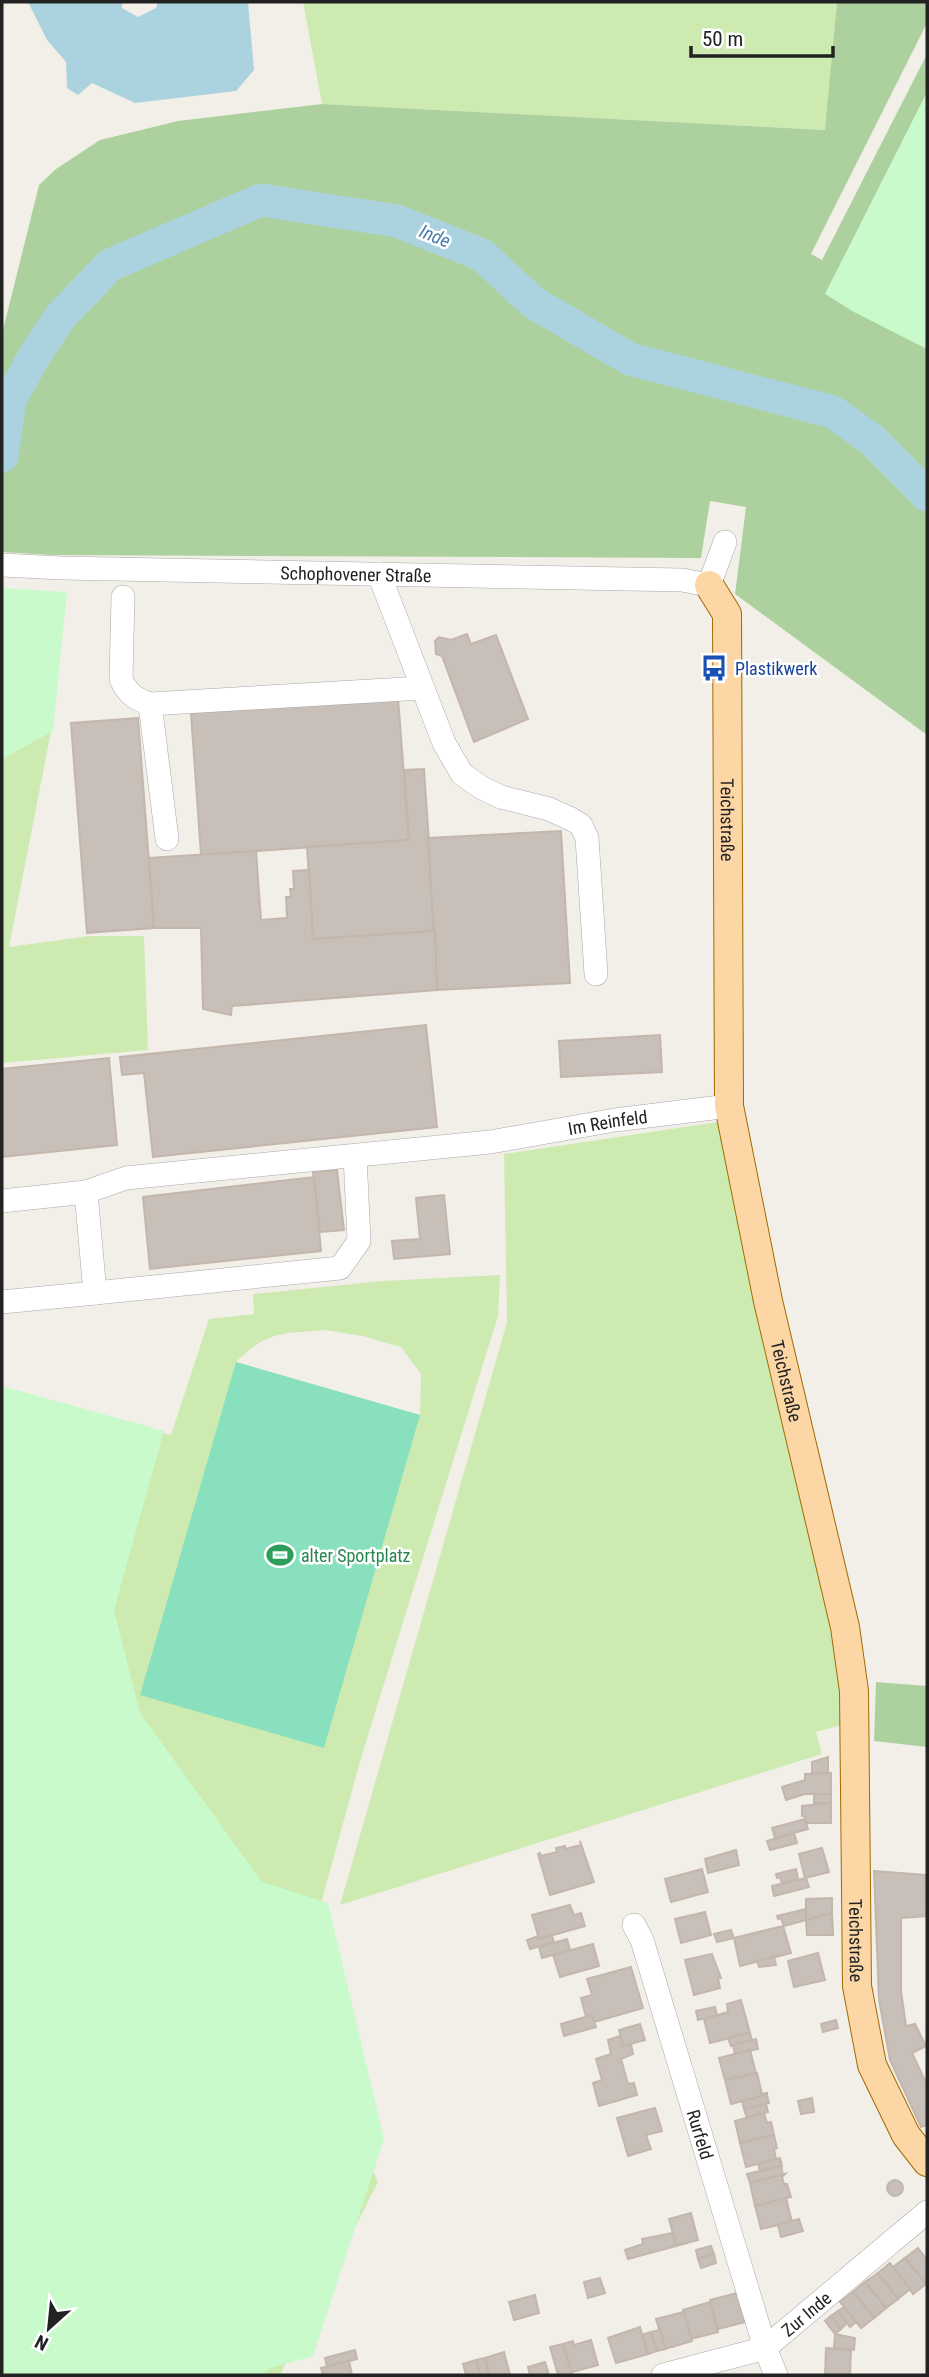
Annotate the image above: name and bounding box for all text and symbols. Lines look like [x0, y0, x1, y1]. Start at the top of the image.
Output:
scale bar [691, 14, 833, 58]
text: 50 m [702, 27, 743, 51]
water label: Inde [416, 219, 454, 253]
street label: Schophovener Straße [280, 562, 432, 586]
bus stop icon: Plastikwerk [699, 653, 729, 683]
place label: Plastikwerk [735, 658, 817, 679]
street label: Teichstraße [717, 778, 739, 862]
street label: Im Reinfeld [566, 1106, 649, 1139]
street label: Teichstraße [767, 1338, 807, 1424]
sports icon: alter Sportplatz [265, 1540, 295, 1570]
place label: alter Sportplatz [301, 1545, 411, 1566]
street label: Teichstraße [846, 1899, 867, 1982]
street label: Rurfeld [683, 2107, 718, 2162]
street label: Zur Inde [777, 2287, 835, 2340]
north arrow [14, 2293, 84, 2363]
text: N [31, 2330, 52, 2356]

